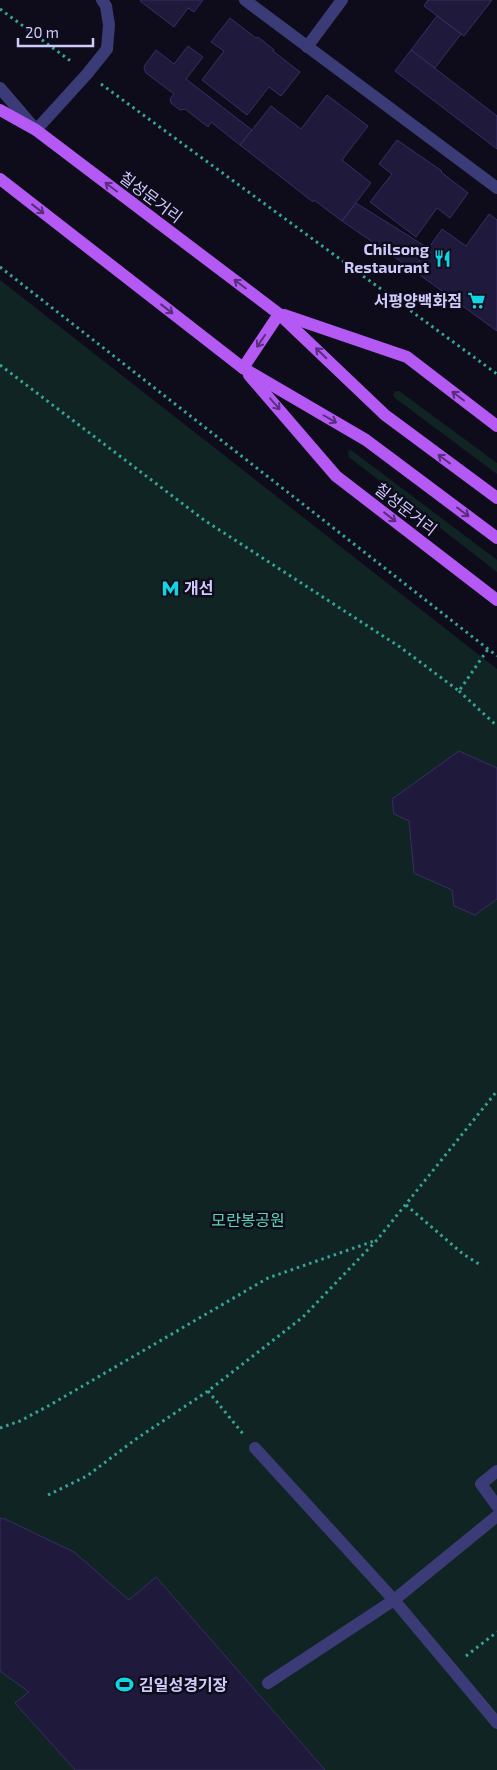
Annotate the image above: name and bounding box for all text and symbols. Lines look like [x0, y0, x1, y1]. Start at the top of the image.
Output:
scale bar [18, 15, 92, 47]
text: 20 m [25, 23, 59, 41]
street label: 칠성문거리 [116, 167, 186, 226]
one-way arrow [105, 181, 118, 192]
one-way arrow [32, 203, 45, 214]
place label: Chilsong Restaurant [344, 239, 430, 276]
restaurant icon: Chilsong Restaurant [433, 248, 453, 268]
one-way arrow [234, 279, 247, 290]
place label: 서평양백화점 [374, 291, 462, 310]
supermarket icon: 서평양백화점 [466, 291, 486, 311]
one-way arrow [160, 303, 173, 314]
one-way arrow [256, 333, 266, 347]
one-way arrow [314, 347, 327, 359]
one-way arrow [452, 391, 465, 402]
one-way arrow [269, 398, 280, 411]
one-way arrow [323, 414, 337, 424]
one-way arrow [437, 454, 451, 464]
street label: 칠성문거리 [371, 478, 441, 539]
one-way arrow [456, 507, 470, 517]
one-way arrow [383, 512, 396, 523]
metro station icon: 개선 [160, 578, 180, 598]
place label: 개선 [184, 578, 213, 597]
park label: 모란봉공원 [211, 1210, 285, 1229]
sports icon: 김일성경기장 [115, 1675, 135, 1695]
place label: 김일성경기장 [139, 1675, 228, 1694]

